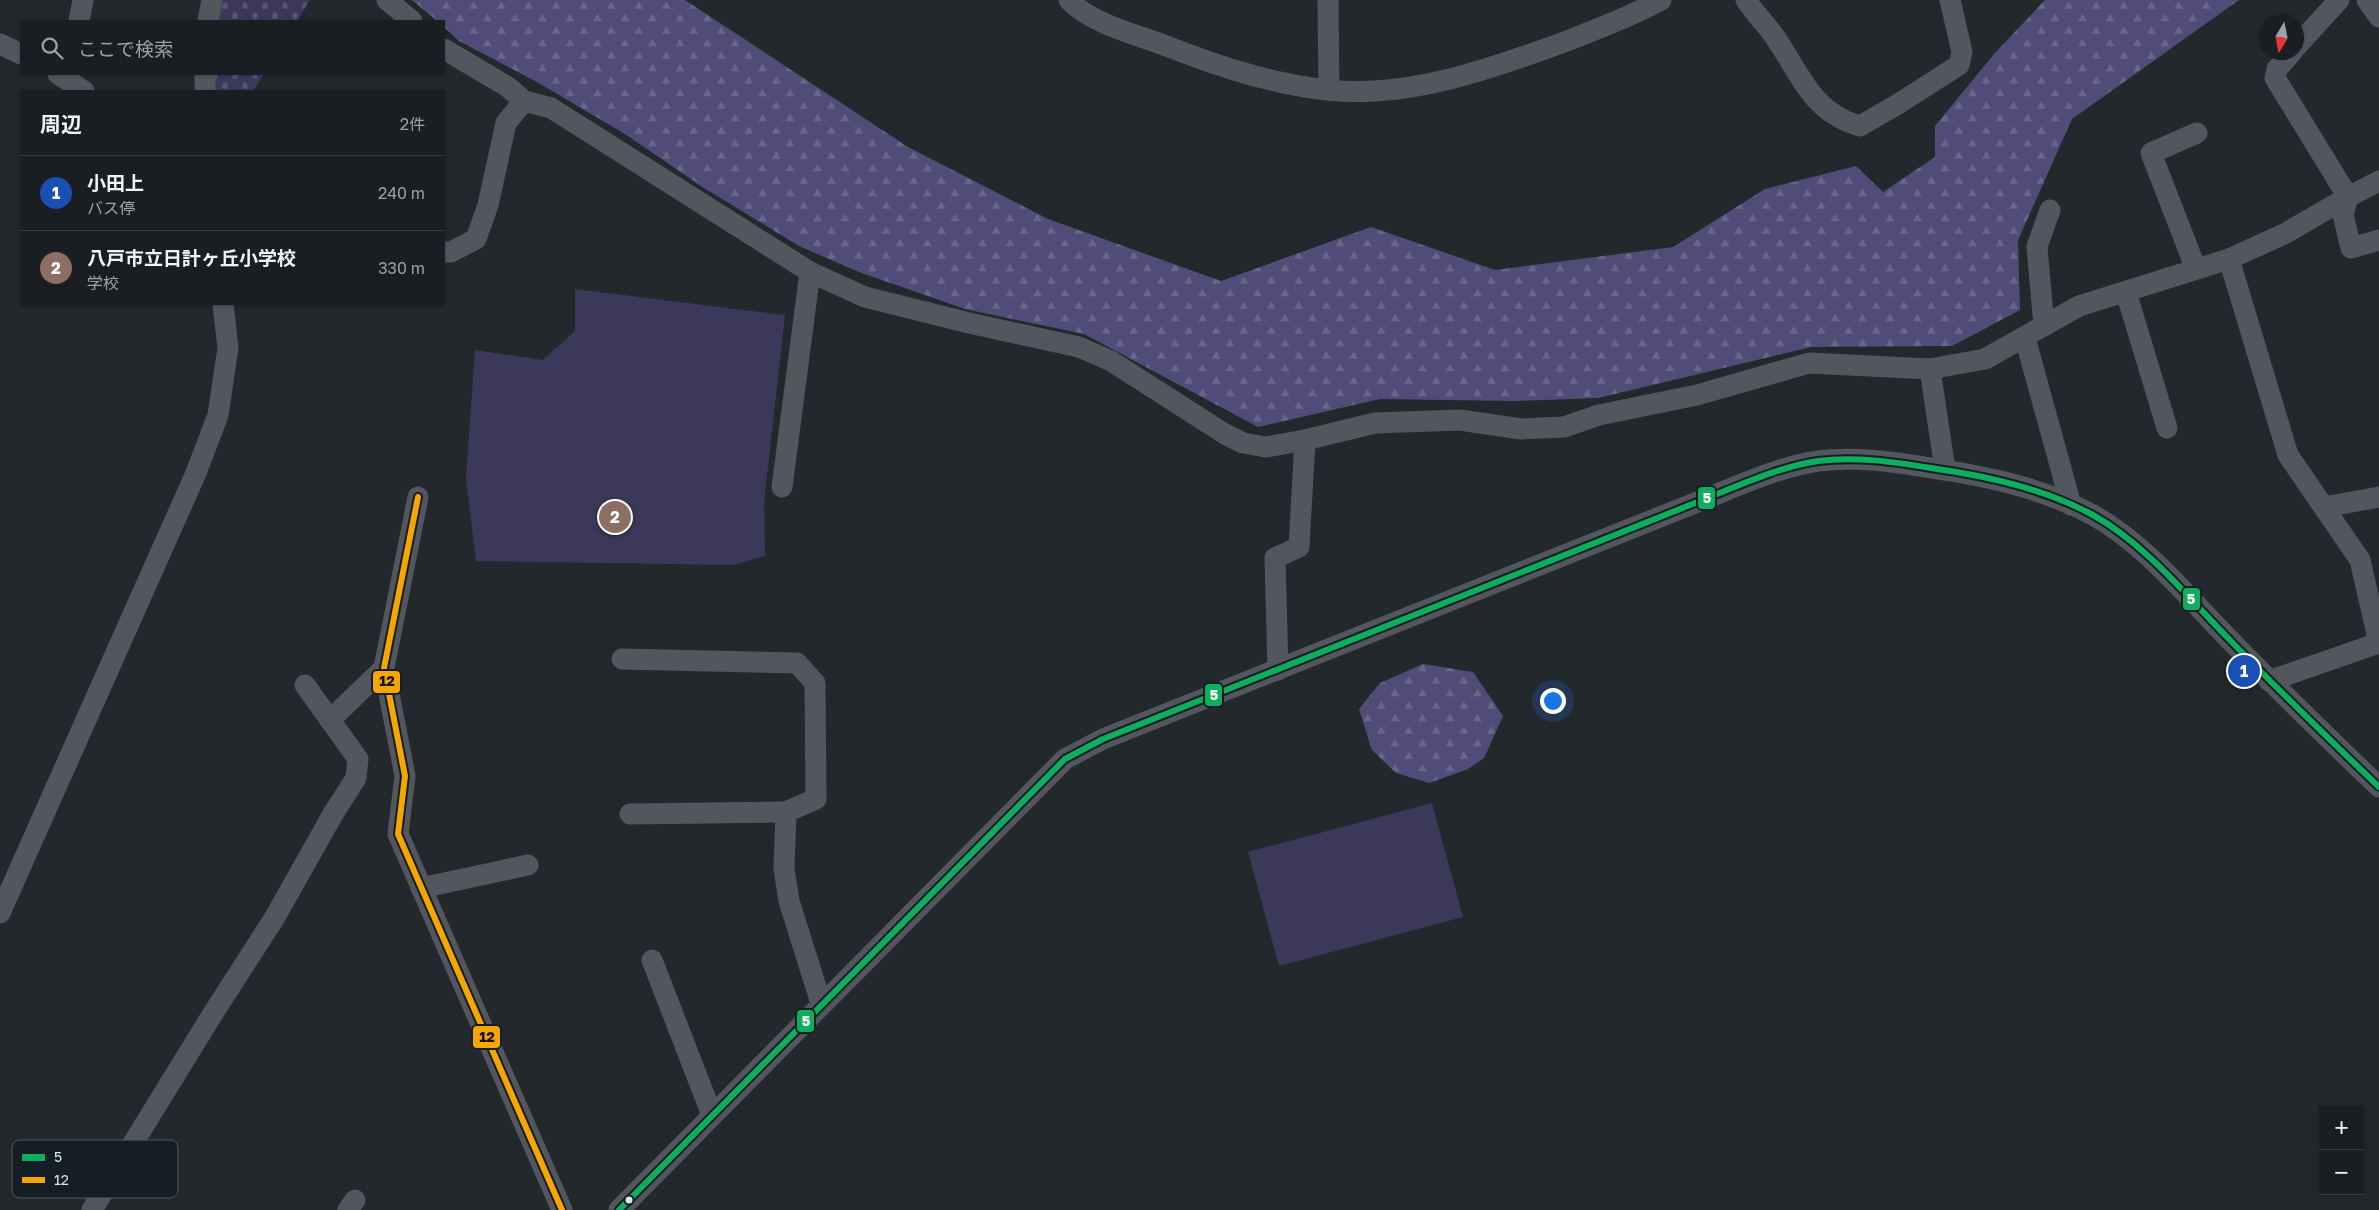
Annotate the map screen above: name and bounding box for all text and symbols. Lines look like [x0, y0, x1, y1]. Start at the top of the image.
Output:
north arrow [2259, 15, 2304, 60]
search box [20, 20, 445, 75]
icon: search [38, 34, 66, 62]
text: ここで検索 [78, 37, 173, 60]
text: 周辺 [40, 111, 82, 137]
text: 2件 [400, 114, 425, 134]
text: 小田上 [87, 171, 144, 194]
text: 1 [52, 183, 60, 203]
text: 240 m [378, 183, 425, 203]
text: バス停 [87, 198, 135, 218]
text: 八戸市立日計ヶ丘小学校 [87, 246, 296, 269]
text: 2 [51, 258, 61, 278]
text: 330 m [378, 258, 425, 278]
text: 学校 [87, 273, 119, 293]
line badge: 5 [1697, 486, 1716, 510]
text: 5 [1703, 489, 1712, 506]
pin: 2 [599, 498, 631, 536]
line badge: 5 [2182, 587, 2201, 611]
text: 5 [2187, 590, 2196, 607]
pin: 1 [2228, 652, 2260, 690]
line badge: 12 [372, 670, 401, 694]
text: 12 [379, 672, 395, 689]
line badge: 5 [1204, 683, 1223, 707]
text: 5 [1210, 686, 1219, 703]
your location [1540, 688, 1566, 714]
line badge: 5 [796, 1009, 815, 1033]
text: 5 [802, 1012, 811, 1029]
line badge: 12 [472, 1025, 501, 1049]
text: 12 [479, 1028, 495, 1045]
map controls [2319, 1105, 2364, 1195]
button: + [2319, 1105, 2364, 1150]
legend [12, 1140, 178, 1198]
text: 5 [54, 1148, 62, 1165]
button: − [2319, 1150, 2364, 1195]
text: 12 [54, 1171, 69, 1188]
unlabelled marker [624, 1195, 634, 1205]

